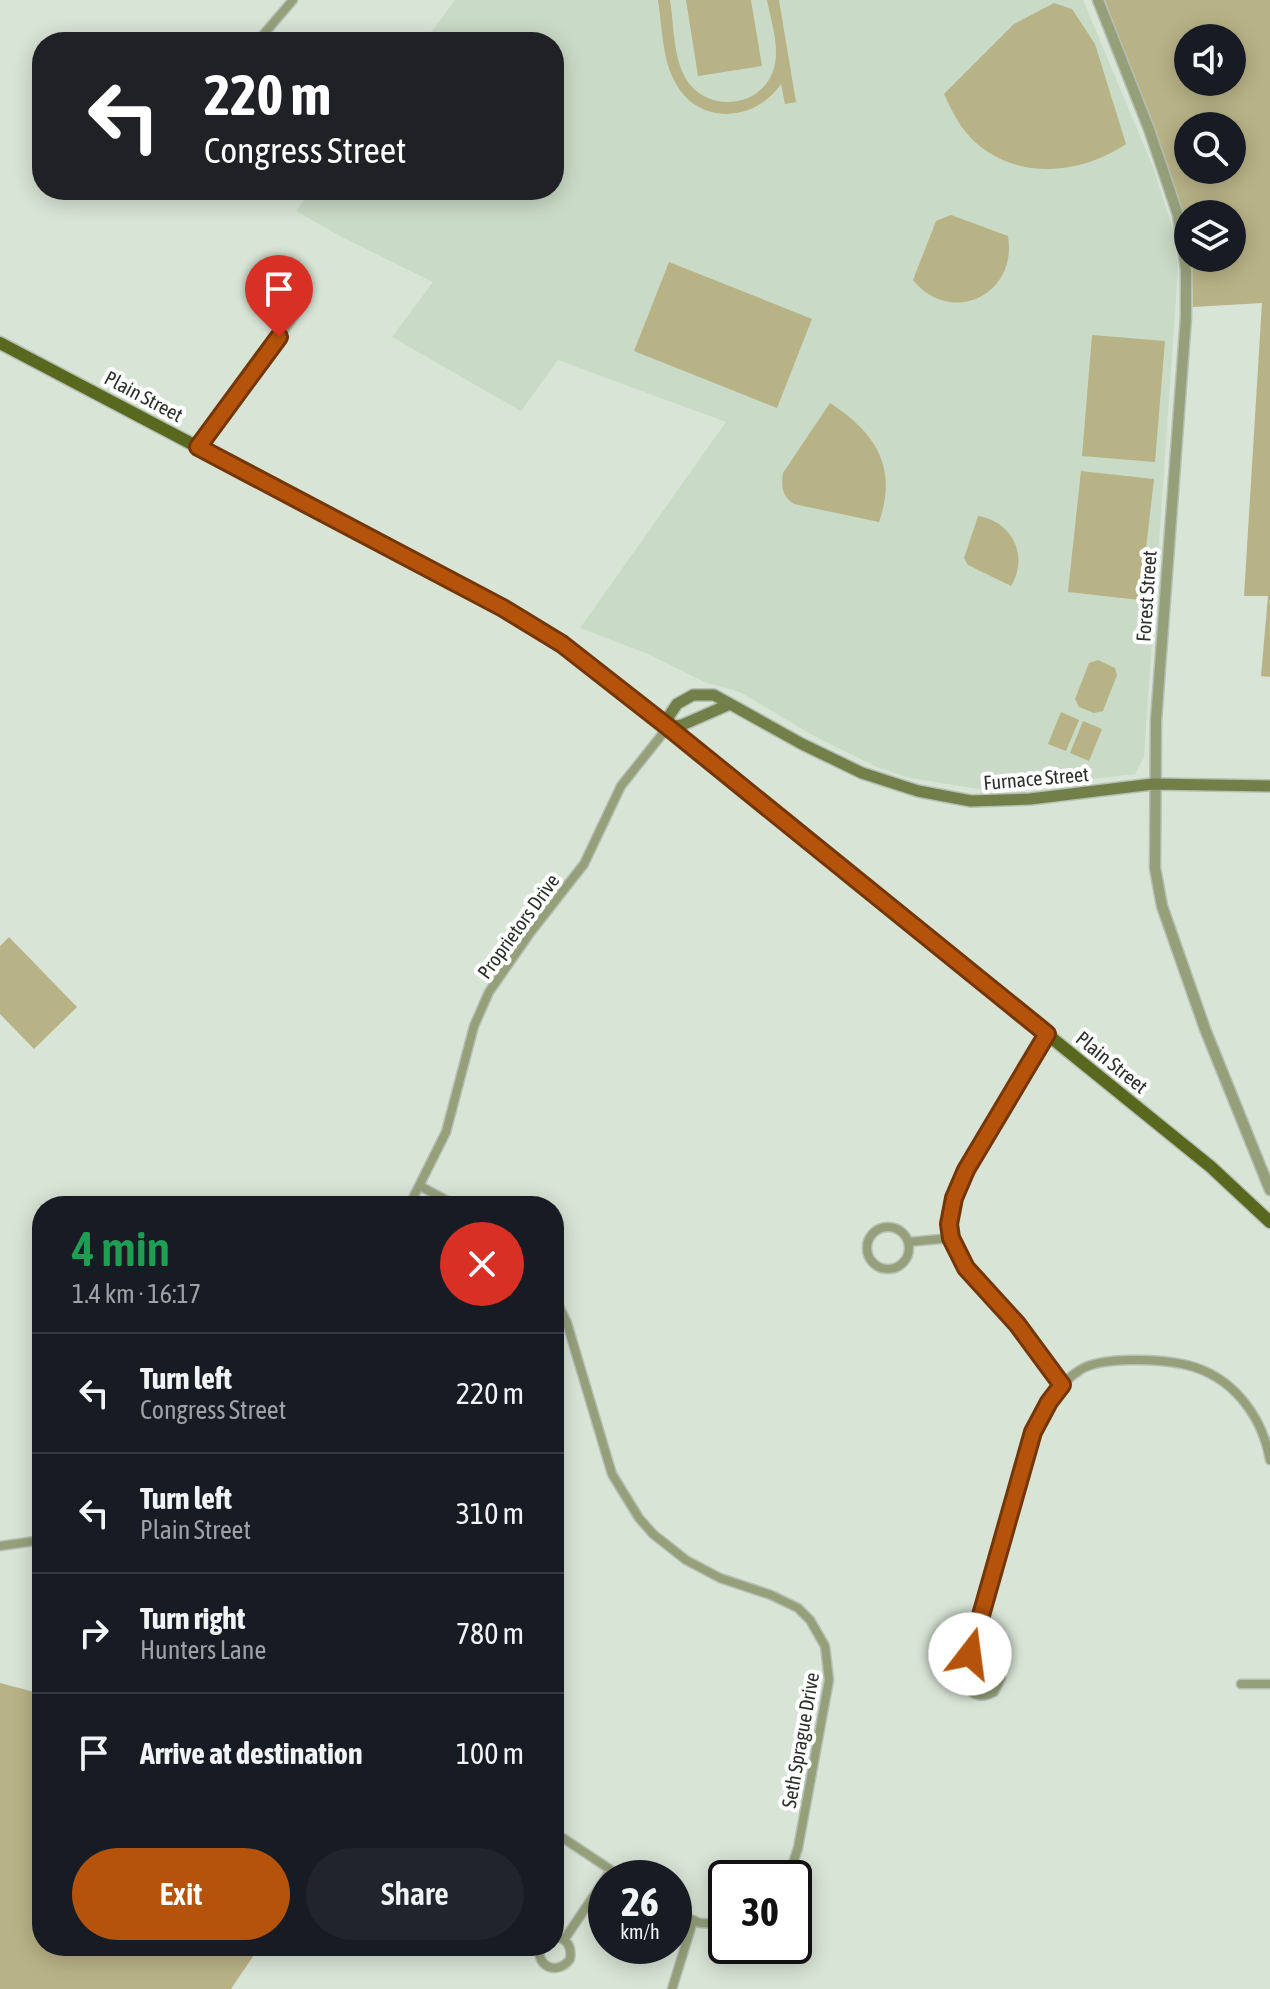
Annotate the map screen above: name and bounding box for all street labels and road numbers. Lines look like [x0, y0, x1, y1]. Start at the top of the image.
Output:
street label: Plain Street [101, 366, 187, 426]
street label: Forest Street [1131, 549, 1161, 642]
street label: Furnace Street [982, 762, 1090, 794]
street label: Proprietors Drive [472, 869, 564, 983]
street label: Plain Street [1072, 1026, 1153, 1098]
street label: Seth Sprague Drive [777, 1670, 823, 1810]

